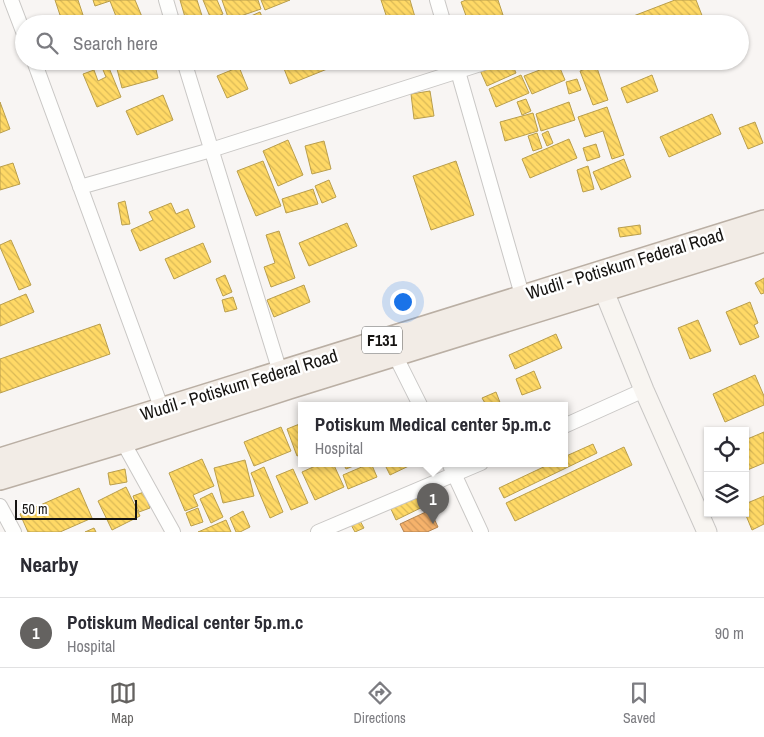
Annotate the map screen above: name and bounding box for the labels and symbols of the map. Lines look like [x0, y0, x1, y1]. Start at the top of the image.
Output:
street label: Wudil - Potiskum Federal Road [523, 222, 726, 305]
your location [390, 289, 416, 315]
road number: F131 [362, 326, 402, 354]
street label: Wudil - Potiskum Federal Road [137, 343, 340, 426]
pin: 1 [417, 483, 449, 524]
scale bar [15, 497, 138, 520]

